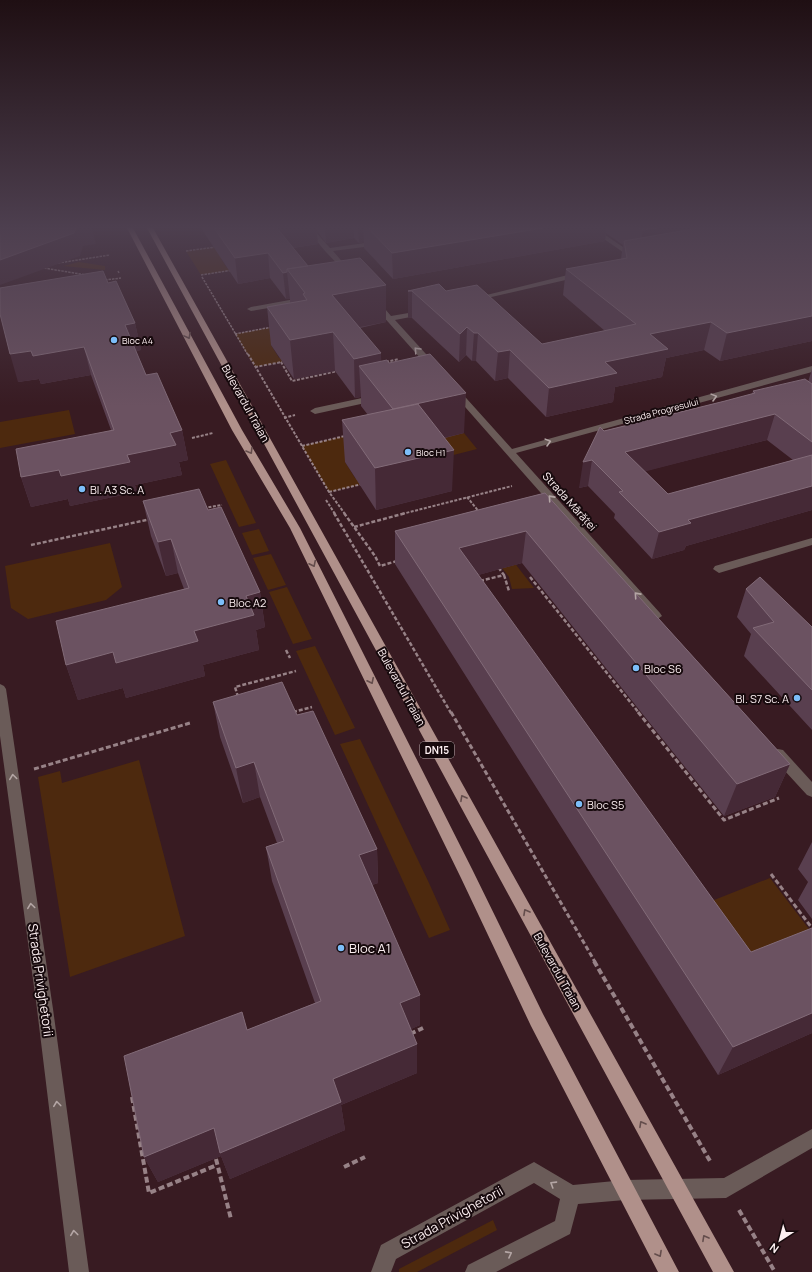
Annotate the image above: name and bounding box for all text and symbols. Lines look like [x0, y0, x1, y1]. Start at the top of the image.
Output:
one-way arrow [183, 332, 191, 340]
place label: Bloc A4 [122, 334, 153, 347]
marker: Bloc A4 [109, 335, 119, 345]
one-way arrow [414, 347, 421, 354]
street label: Bulevardul Traian [219, 362, 273, 444]
one-way arrow [710, 393, 717, 402]
street label: Strada Progresului [622, 395, 700, 427]
one-way arrow [544, 438, 551, 447]
place label: Bloc H1 [416, 446, 445, 459]
one-way arrow [245, 447, 252, 454]
marker: Bloc H1 [403, 447, 413, 457]
street label: Strada Mărăței [540, 468, 600, 534]
place label: Bl. A3 Sc. A [90, 482, 144, 497]
marker: Bl. A3 Sc. A [77, 484, 87, 494]
one-way arrow [548, 495, 555, 503]
one-way arrow [308, 560, 316, 567]
one-way arrow [635, 592, 642, 600]
place label: Bloc A2 [229, 595, 266, 610]
marker: Bloc A2 [216, 597, 226, 607]
street label: Bulevardul Traian [375, 646, 429, 728]
place label: Bloc S6 [644, 661, 682, 676]
marker: Bloc S6 [631, 663, 641, 673]
one-way arrow [366, 676, 374, 684]
place label: Bl. S7 Sc. A [736, 691, 789, 706]
marker: Bl. S7 Sc. A [792, 693, 802, 703]
road number: DN15 [420, 742, 454, 758]
one-way arrow [9, 774, 18, 781]
one-way arrow [460, 795, 468, 802]
place label: Bloc S5 [587, 797, 624, 812]
marker: Bloc S5 [574, 799, 584, 809]
one-way arrow [26, 903, 35, 909]
one-way arrow [523, 909, 530, 916]
street label: Strada Privighetorii [24, 922, 58, 1038]
street label: Bulevardul Traian [531, 930, 585, 1012]
place label: Bloc A1 [349, 939, 391, 957]
marker: Bloc A1 [336, 943, 346, 953]
one-way arrow [53, 1101, 62, 1107]
one-way arrow [639, 1121, 647, 1128]
street label: Strada Privighetorii [398, 1181, 506, 1253]
one-way arrow [550, 1181, 557, 1188]
north arrow [760, 1220, 800, 1260]
one-way arrow [70, 1230, 79, 1236]
one-way arrow [702, 1235, 709, 1242]
text: N [766, 1240, 781, 1257]
one-way arrow [654, 1250, 662, 1257]
one-way arrow [505, 1251, 512, 1258]

